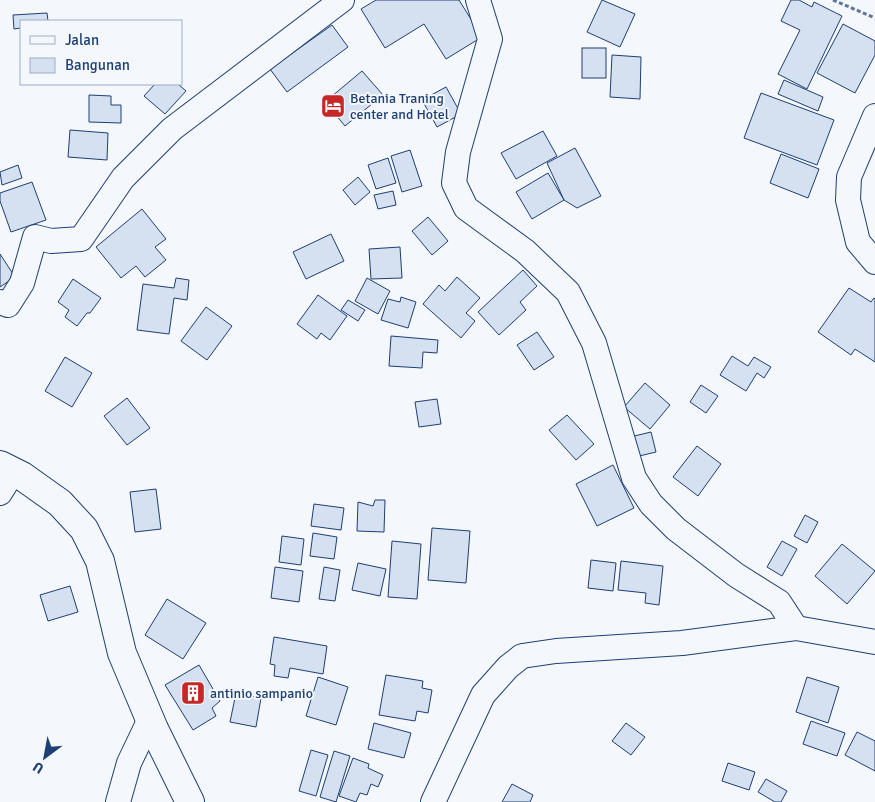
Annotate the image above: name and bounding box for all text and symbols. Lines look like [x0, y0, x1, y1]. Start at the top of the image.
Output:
legend [20, 20, 182, 85]
text: Jalan [65, 31, 99, 49]
text: Bangunan [65, 56, 130, 74]
place label: Betania Traning center and Hotel [350, 90, 449, 123]
hotel icon: Betania Traning center and Hotel [320, 93, 346, 119]
building icon: antinio sampanio [180, 680, 206, 706]
place label: antinio sampanio [210, 685, 313, 702]
north arrow [20, 732, 70, 782]
text: U [30, 758, 47, 777]

